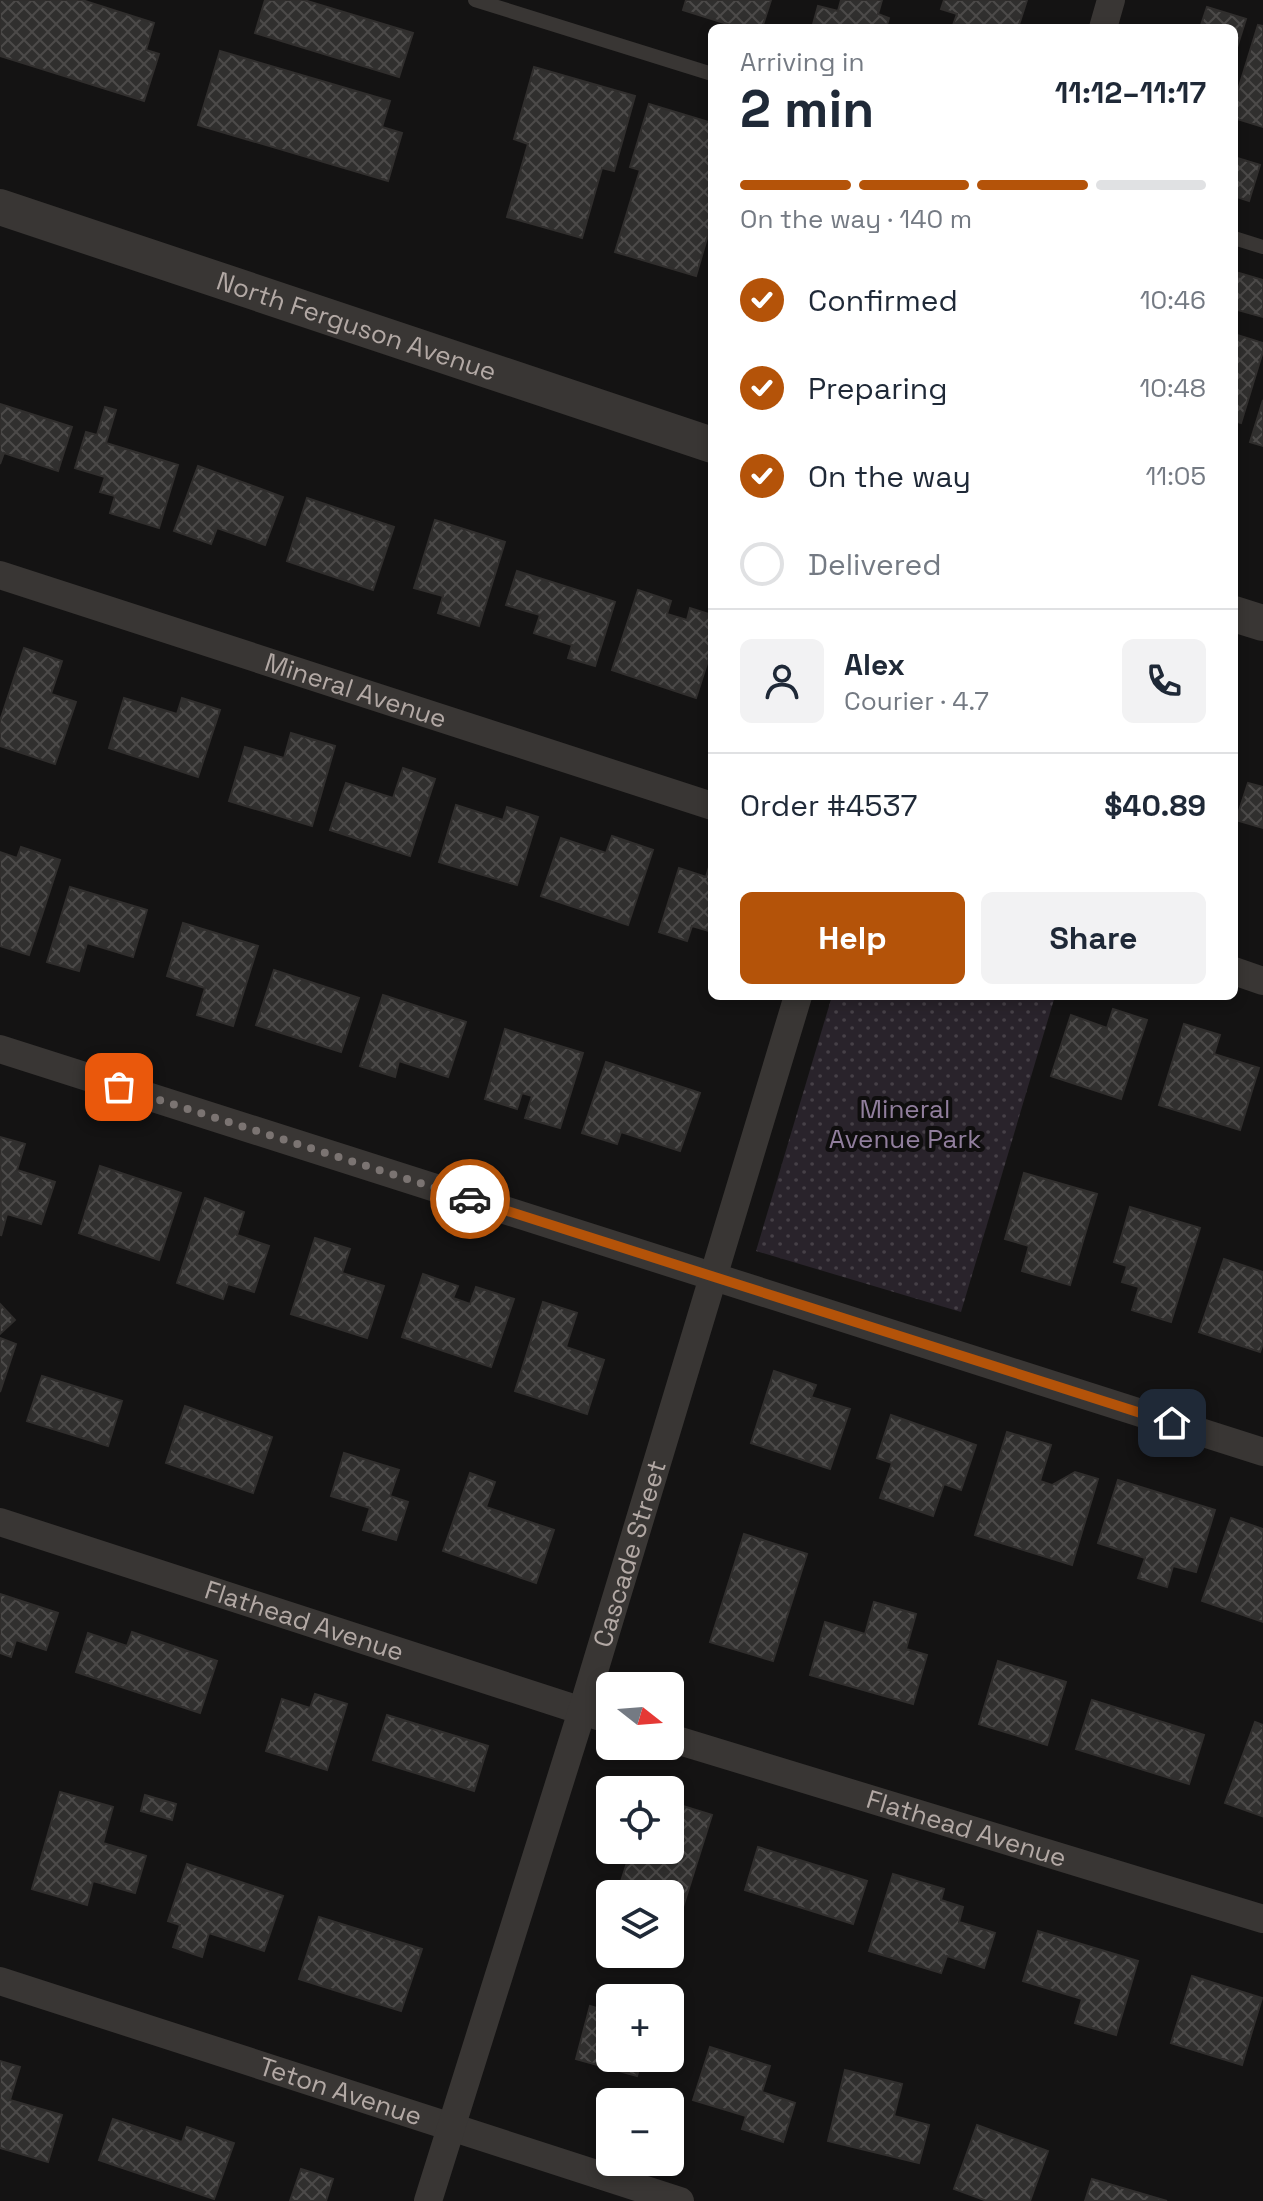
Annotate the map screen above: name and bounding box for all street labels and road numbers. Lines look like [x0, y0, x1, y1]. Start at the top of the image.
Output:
street label: North Ferguson Avenue [212, 264, 501, 389]
street label: Mineral Avenue [261, 645, 451, 736]
street label: Cascade Street [585, 1456, 674, 1651]
street label: Flathead Avenue [200, 1573, 408, 1669]
street label: Flathead Avenue [862, 1782, 1071, 1875]
street label: Teton Avenue [255, 2049, 426, 2133]

